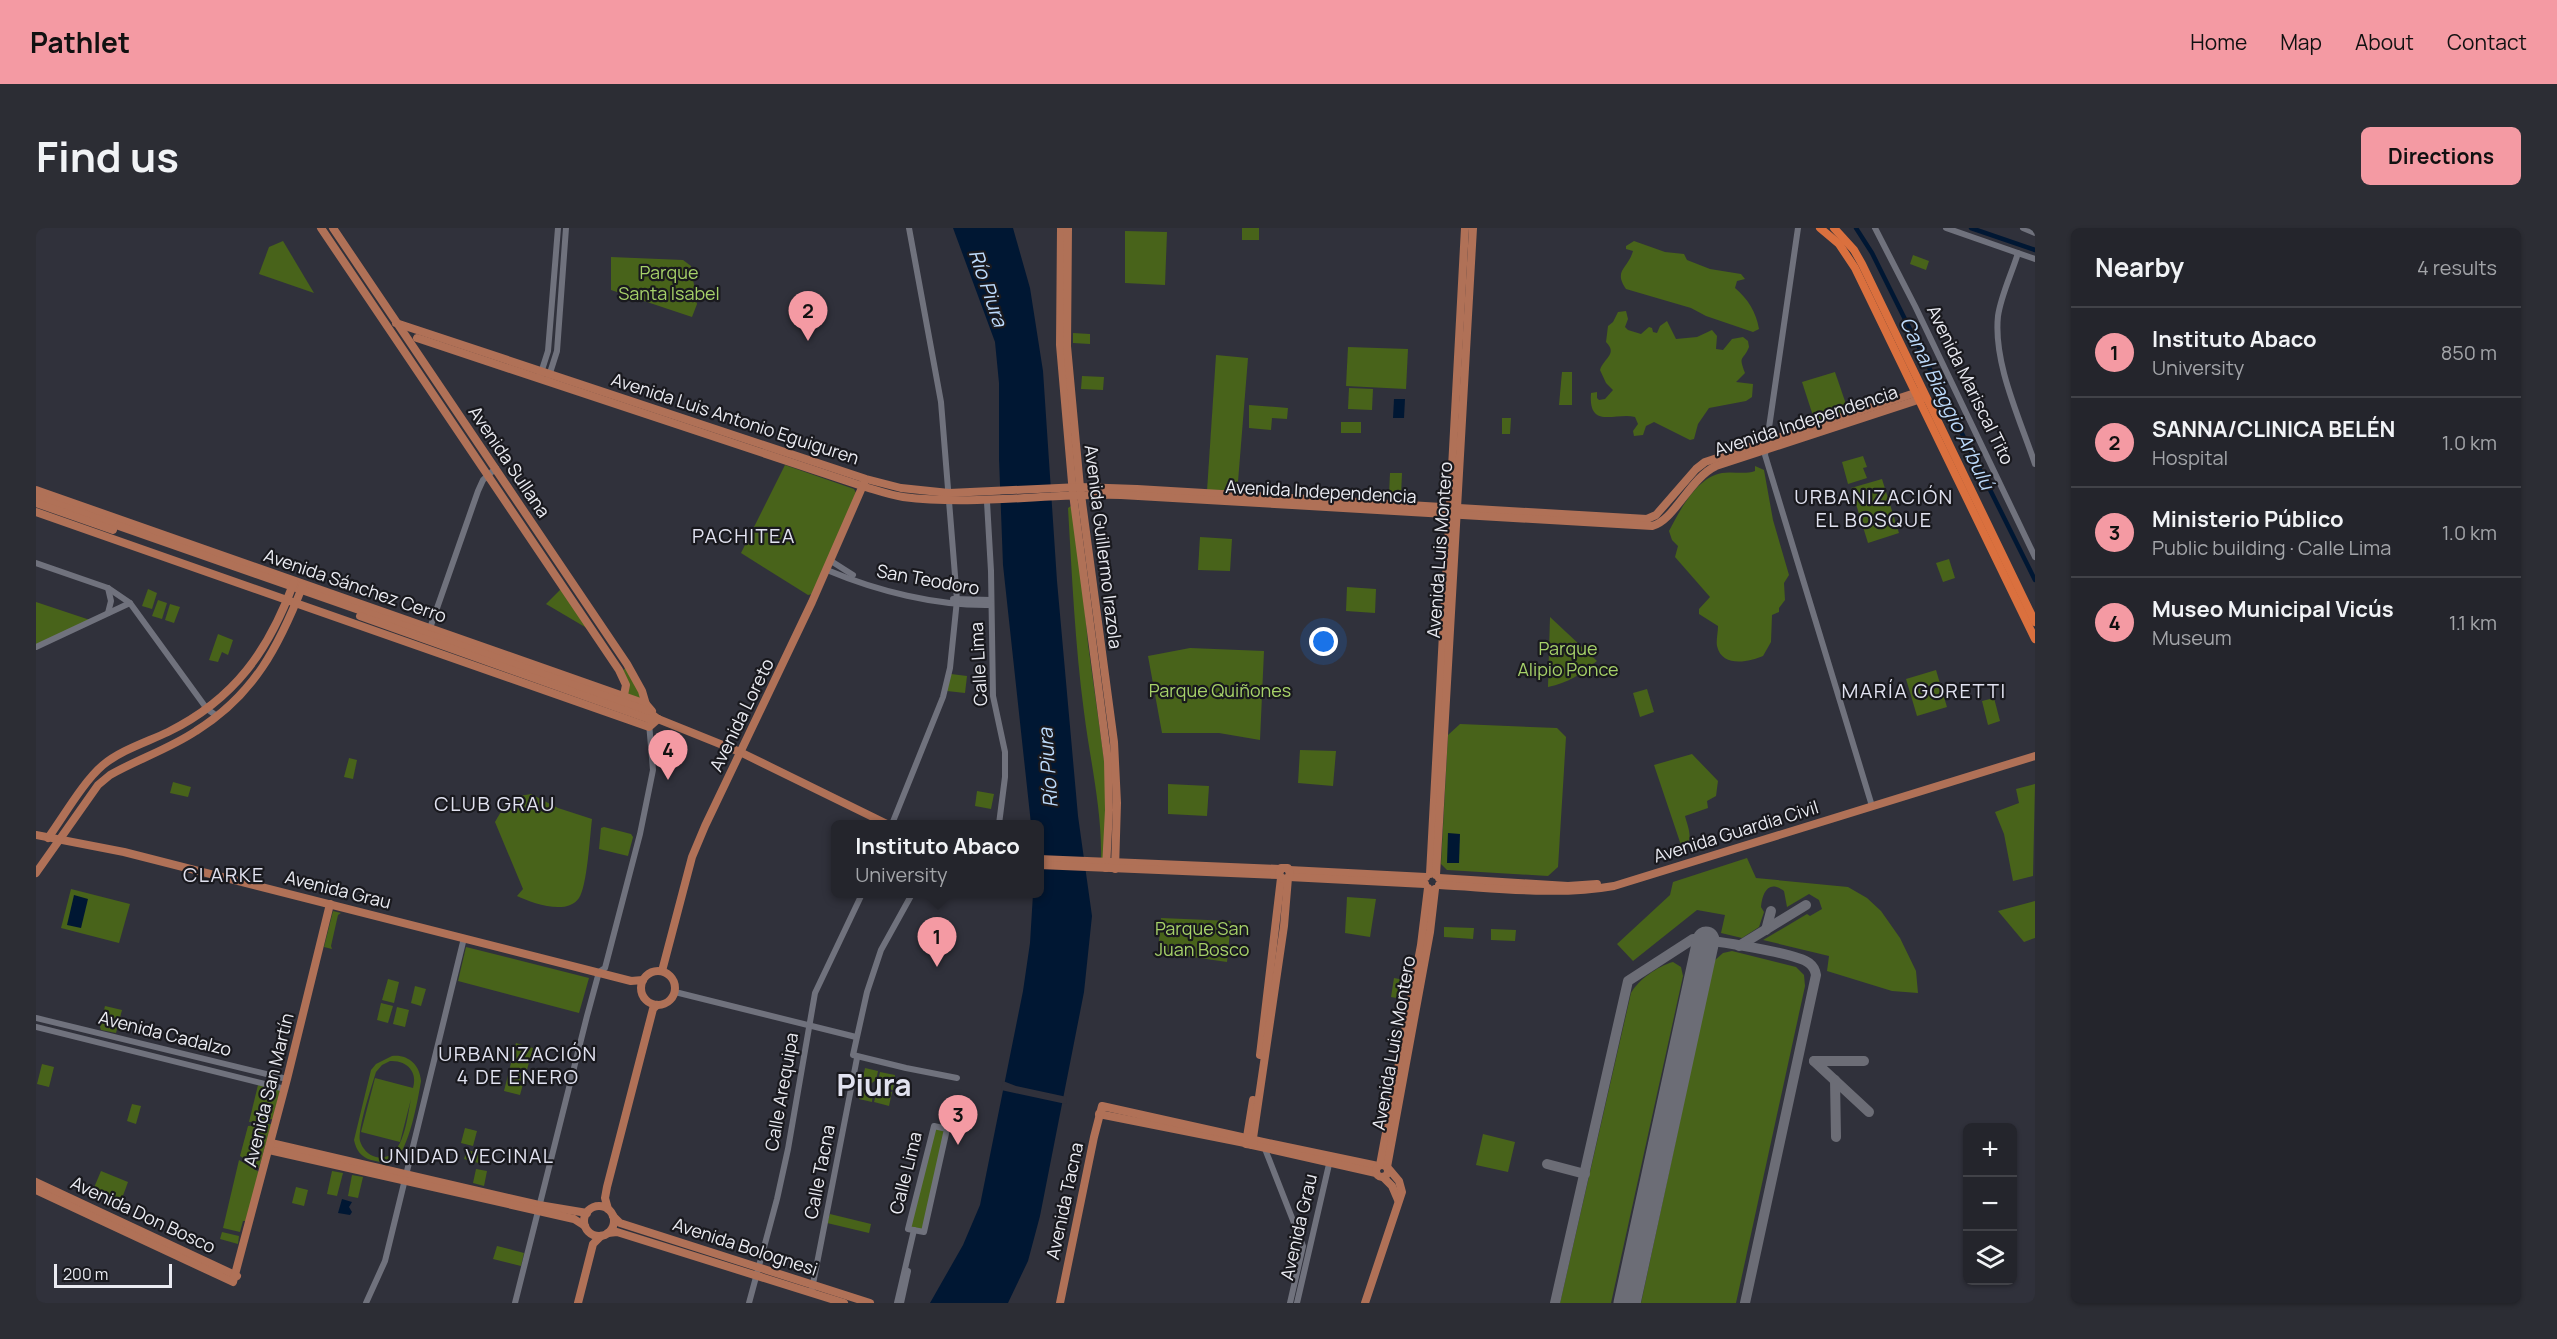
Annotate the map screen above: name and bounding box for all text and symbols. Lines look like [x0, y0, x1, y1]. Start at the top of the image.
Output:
text: Pathlet [30, 23, 130, 61]
text: Home [2190, 28, 2247, 56]
text: Map [2280, 28, 2322, 56]
text: About [2355, 28, 2414, 56]
text: Contact [2447, 28, 2527, 56]
text: Find us [36, 127, 179, 185]
button: Directions [2361, 127, 2521, 185]
water label: Río Piura [963, 246, 1014, 331]
text: Nearby [2095, 249, 2184, 285]
text: 4 results [2417, 254, 2497, 281]
park label: Parque Santa Isabel [618, 260, 720, 305]
pin: 2 [788, 291, 828, 341]
street label: Avenida Mariscal Tito [1922, 301, 2020, 468]
water label: Canal Biaggio Arbulú [1894, 312, 2002, 496]
text: Instituto Abaco [2152, 324, 2317, 354]
text: 1 [2110, 339, 2119, 366]
text: 850 m [2441, 339, 2497, 366]
text: University [2152, 354, 2244, 381]
street label: Avenida Luis Antonio Eguiguren [608, 367, 862, 470]
street label: Avenida Independencia [1711, 379, 1901, 461]
street label: Avenida Sullana [464, 401, 556, 522]
text: SANNA/CLINICA BELÉN [2152, 414, 2395, 444]
text: 2 [2109, 429, 2120, 456]
text: 1.0 km [2442, 429, 2497, 456]
street label: Avenida Guillermo Irazola [1080, 444, 1128, 650]
text: Hospital [2152, 444, 2228, 471]
street label: Avenida Luis Montero [1421, 461, 1457, 639]
street label: Avenida Independencia [1225, 474, 1417, 508]
district label: URBANIZACIÓN EL BOSQUE [1794, 483, 1954, 533]
text: Ministerio Público [2152, 504, 2344, 534]
text: 3 [2109, 519, 2120, 546]
text: 1.0 km [2442, 519, 2497, 546]
district label: PACHITEA [692, 522, 796, 549]
text: Public building · Calle Lima [2152, 534, 2391, 561]
street label: Avenida Sánchez Cerro [261, 542, 450, 628]
street label: San Teodoro [875, 558, 982, 600]
text: Museo Municipal Vicús [2152, 594, 2394, 624]
text: 4 [2108, 609, 2121, 636]
text: 1.1 km [2449, 609, 2497, 636]
street label: Calle Lima [964, 621, 992, 707]
text: Museum [2152, 624, 2232, 651]
your location [1309, 627, 1338, 656]
park label: Parque Alipio Ponce [1517, 636, 1619, 681]
street label: Avenida Loreto [703, 654, 779, 775]
district label: MARÍA GORETTI [1841, 677, 2007, 704]
park label: Parque Quiñones [1149, 678, 1291, 702]
water label: Río Piura [1031, 726, 1064, 809]
pin: 4 [648, 730, 688, 780]
district label: CLUB GRAU [434, 790, 556, 817]
street label: Avenida Guardia Civil [1650, 794, 1821, 868]
popup [831, 820, 1044, 898]
text: Instituto Abaco [855, 831, 1020, 861]
district label: CLARKE [183, 861, 265, 888]
text: University [855, 861, 947, 888]
street label: Avenida Grau [283, 864, 394, 914]
park label: Parque San Juan Bosco [1155, 916, 1249, 961]
pin: 1 [918, 918, 956, 967]
street label: Avenida Luis Montero [1366, 954, 1420, 1132]
street label: Avenida Cadalzo [96, 1005, 234, 1061]
street label: Avenida San Martín [237, 1010, 299, 1169]
street label: Calle Arequipa [759, 1031, 803, 1153]
district label: URBANIZACIÓN 4 DE ENERO [438, 1040, 598, 1090]
district label: Piura [836, 1064, 912, 1105]
pin: 3 [938, 1096, 978, 1145]
street label: Calle Tacna [798, 1123, 840, 1221]
map controls [1963, 1123, 2017, 1285]
button: + [1963, 1123, 2017, 1177]
street label: Calle Lima [883, 1129, 927, 1216]
street label: Avenida Tacna [1040, 1140, 1088, 1261]
district label: UNIDAD VECINAL [379, 1142, 555, 1169]
street label: Avenida Don Bosco [67, 1170, 220, 1258]
street label: Avenida Grau [1274, 1171, 1322, 1282]
button: − [1963, 1177, 2017, 1231]
street label: Avenida Bolognesi [670, 1211, 821, 1281]
button: layers [1963, 1231, 2017, 1285]
scale bar [54, 1261, 172, 1288]
text: 200 m [63, 1263, 108, 1285]

